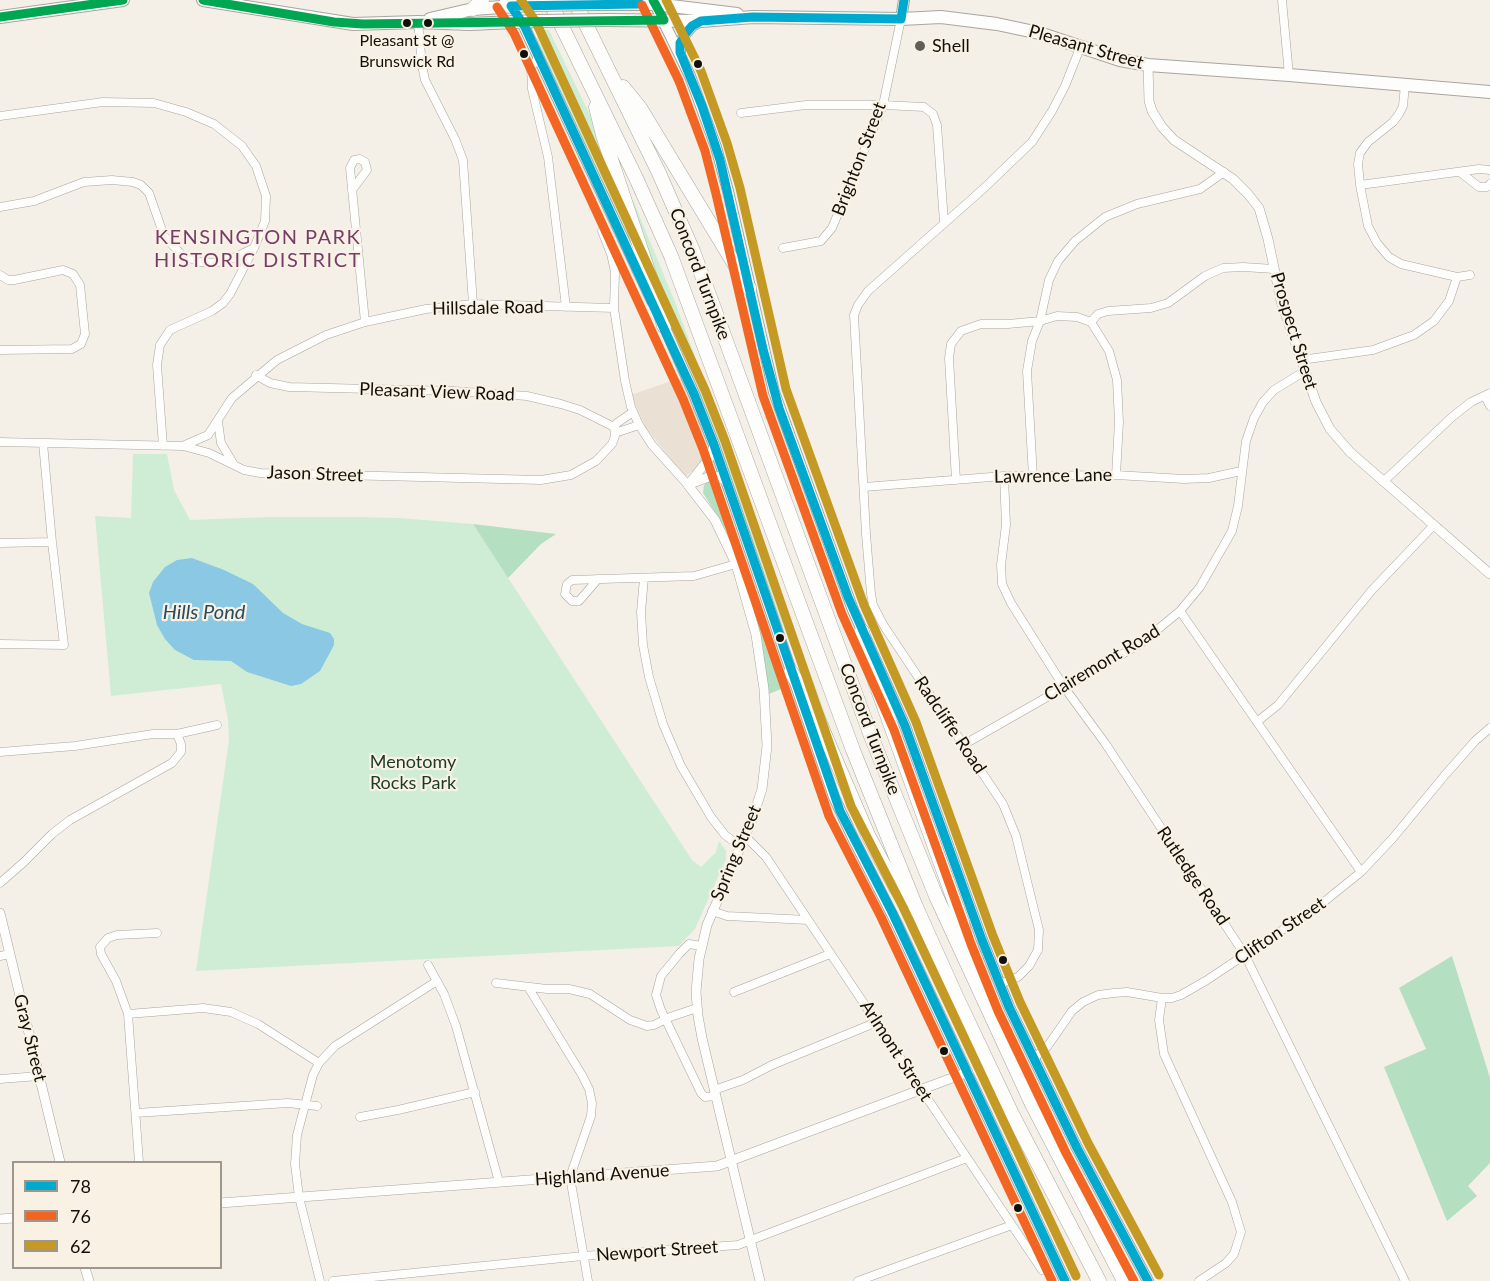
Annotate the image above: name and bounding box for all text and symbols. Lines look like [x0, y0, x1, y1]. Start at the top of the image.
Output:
marker: Pleasant St @ Brunswick Rd [401, 17, 413, 29]
unlabelled marker [422, 17, 434, 29]
street label: Pleasant Street [1026, 20, 1146, 74]
place label: Pleasant St @ Brunswick Rd [359, 31, 455, 69]
place label: Shell [932, 35, 970, 57]
marker: Shell [913, 39, 927, 53]
unlabelled marker [518, 48, 530, 60]
unlabelled marker [692, 58, 704, 70]
street label: Brighton Street [827, 99, 891, 219]
street label: Concord Turnpike [665, 205, 735, 343]
district label: KENSINGTON PARK HISTORIC DISTRICT [154, 226, 362, 273]
street label: Prospect Street [1266, 270, 1322, 392]
street label: Hillsdale Road [432, 296, 544, 320]
street label: Pleasant View Road [359, 378, 515, 406]
street label: Jason Street [267, 462, 363, 486]
street label: Lawrence Lane [994, 464, 1112, 488]
water label: Hills Pond [163, 601, 245, 625]
street label: Clairemont Road [1040, 620, 1164, 706]
unlabelled marker [774, 632, 786, 644]
street label: Concord Turnpike [835, 660, 905, 798]
street label: Radcliffe Road [909, 672, 991, 778]
park label: Menotomy Rocks Park [370, 751, 456, 794]
street label: Spring Street [706, 802, 766, 904]
street label: Rutledge Road [1152, 823, 1234, 929]
street label: Clifton Street [1230, 893, 1330, 969]
unlabelled marker [997, 954, 1009, 966]
street label: Gray Street [9, 992, 51, 1084]
street label: Arlmont Street [855, 996, 937, 1106]
unlabelled marker [938, 1045, 950, 1057]
street label: Highland Avenue [534, 1160, 670, 1190]
legend [12, 1161, 222, 1269]
text: 78 [70, 1175, 91, 1197]
unlabelled marker [1012, 1202, 1024, 1214]
text: 76 [70, 1205, 91, 1227]
text: 62 [70, 1235, 91, 1257]
street label: Newport Street [595, 1236, 719, 1266]

